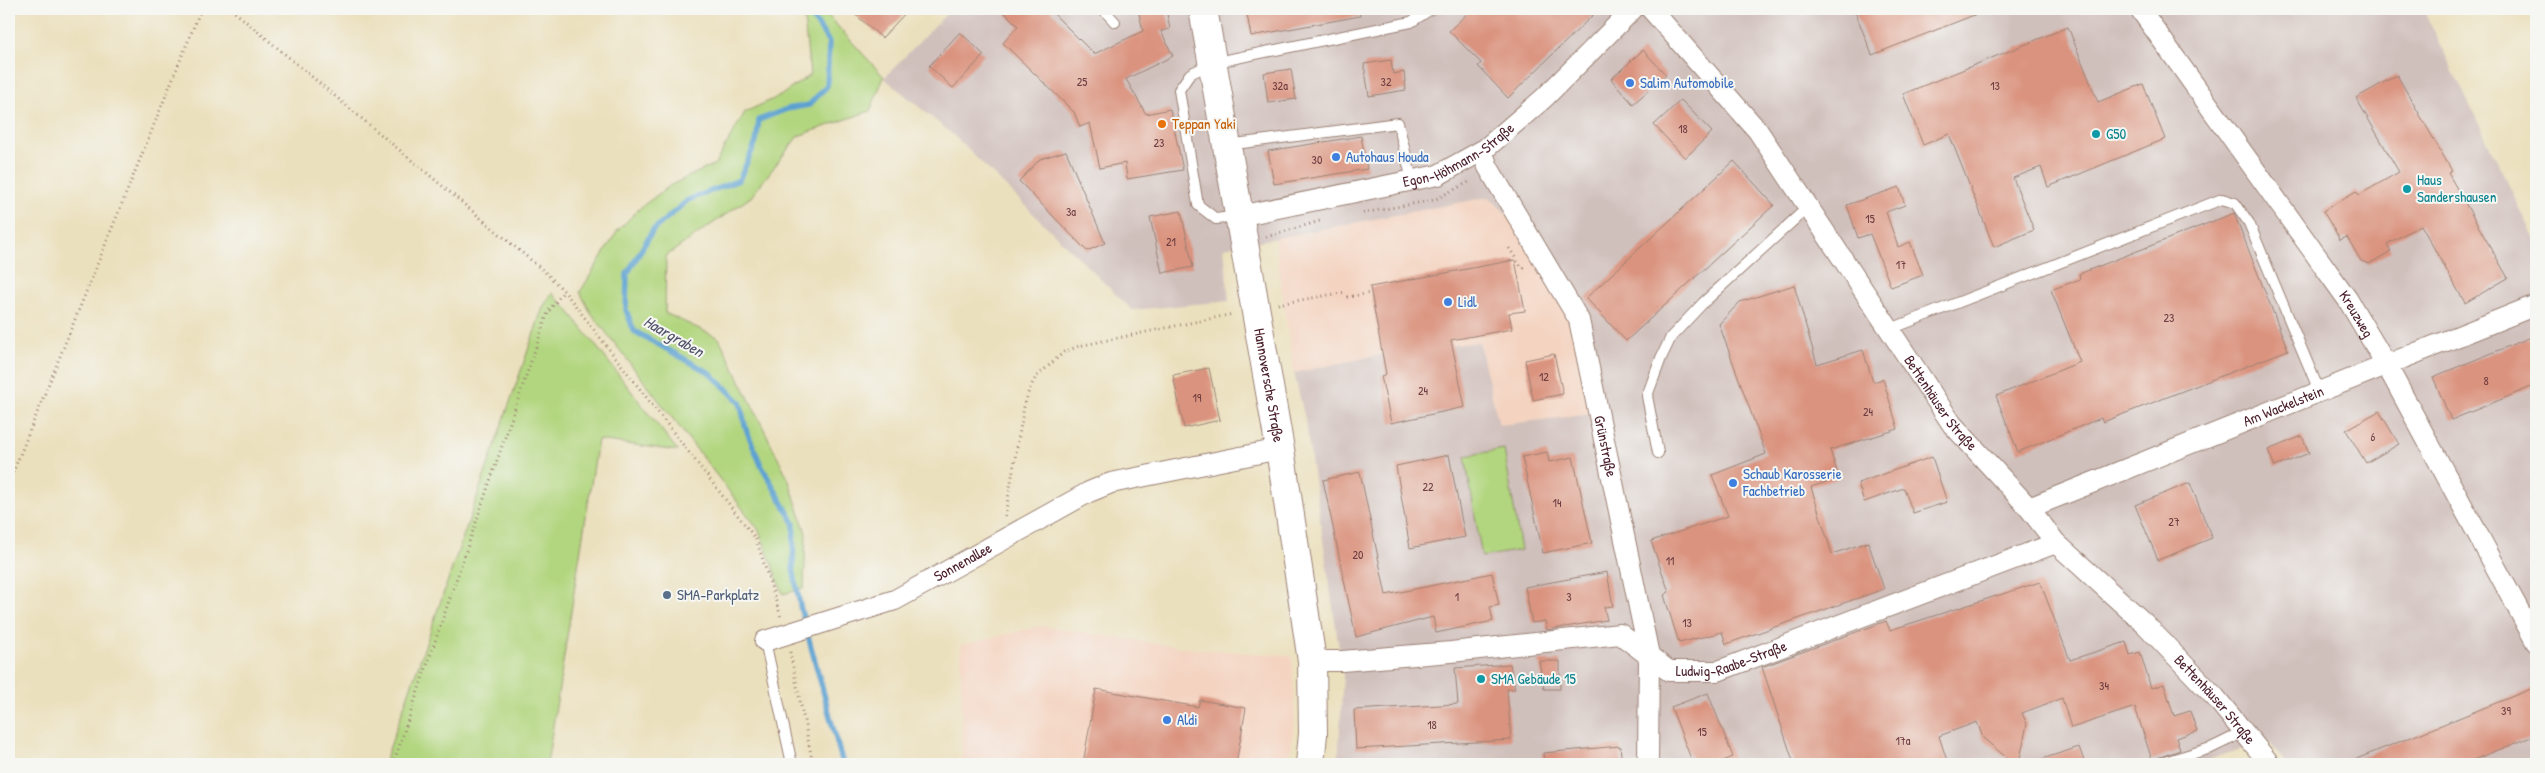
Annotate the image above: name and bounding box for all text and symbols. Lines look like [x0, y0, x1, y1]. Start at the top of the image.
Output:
place label: Salim Automobile [1640, 72, 1734, 93]
house number: 25 [1077, 73, 1087, 90]
house number: 32 [1381, 73, 1392, 90]
house number: 32a [1272, 77, 1288, 94]
marker: Salim Automobile [1624, 77, 1636, 89]
house number: 13 [1990, 77, 2000, 94]
place label: Teppan Yaki [1172, 113, 1236, 134]
street label: Egon-Höhmann-Straße [1401, 117, 1518, 192]
marker: Teppan Yaki [1156, 118, 1168, 130]
house number: 18 [1678, 120, 1688, 137]
place label: G50 [2106, 123, 2127, 144]
marker: G50 [2090, 128, 2102, 140]
house number: 23 [1154, 134, 1165, 151]
place label: Autohaus Houda [1346, 146, 1429, 167]
house number: 30 [1312, 151, 1322, 168]
marker: Autohaus Houda [1330, 151, 1342, 163]
place label: Haus Sandershausen [2417, 169, 2497, 207]
marker: Haus Sandershausen [2401, 183, 2413, 195]
house number: 3a [1066, 203, 1076, 220]
house number: 15 [1865, 210, 1875, 227]
house number: 21 [1166, 233, 1176, 250]
house number: 17 [1896, 256, 1906, 273]
street label: Kreuzweg [2334, 286, 2379, 342]
place label: Lidl [1458, 291, 1477, 312]
marker: Lidl [1442, 296, 1454, 308]
house number: 23 [2164, 309, 2175, 326]
water label: Haargraben [640, 310, 710, 363]
street label: Hannoversche Straße [1249, 327, 1290, 444]
street label: Bettenhäuser Straße [1899, 351, 1982, 455]
house number: 12 [1539, 368, 1549, 385]
house number: 8 [2483, 372, 2489, 389]
street label: Am Wackelstein [2240, 380, 2327, 431]
house number: 24 [1418, 382, 1429, 399]
house number: 19 [1193, 389, 1202, 406]
house number: 24 [1863, 403, 1874, 420]
street label: Grünstraße [1589, 413, 1623, 479]
house number: 6 [2371, 428, 2376, 445]
place label: Schaub Karosserie Fachbetrieb [1742, 463, 1842, 501]
marker: Schaub Karosserie Fachbetrieb [1727, 477, 1739, 489]
house number: 22 [1422, 478, 1434, 495]
house number: 14 [1553, 494, 1562, 511]
house number: 27 [2168, 513, 2180, 530]
street label: Sonnenallee [930, 537, 996, 586]
house number: 20 [1353, 546, 1364, 563]
house number: 11 [1666, 552, 1674, 569]
place label: SMA-Parkplatz [677, 584, 760, 605]
house number: 1 [1455, 588, 1459, 605]
house number: 3 [1566, 588, 1572, 605]
marker: SMA-Parkplatz [661, 589, 673, 601]
house number: 13 [1682, 614, 1692, 631]
street label: Ludwig-Raabe-Straße [1676, 635, 1790, 681]
street label: Bettenhäuser Straße [2170, 650, 2261, 749]
place label: SMA Gebäude 15 [1491, 668, 1577, 689]
marker: SMA Gebäude 15 [1475, 673, 1487, 685]
house number: 34 [2099, 677, 2109, 694]
house number: 39 [2501, 702, 2511, 719]
place label: Aldi [1177, 709, 1198, 730]
marker: Aldi [1161, 714, 1173, 726]
house number: 18 [1427, 716, 1437, 733]
house number: 15 [1697, 723, 1707, 740]
house number: 17a [1895, 732, 1911, 749]

